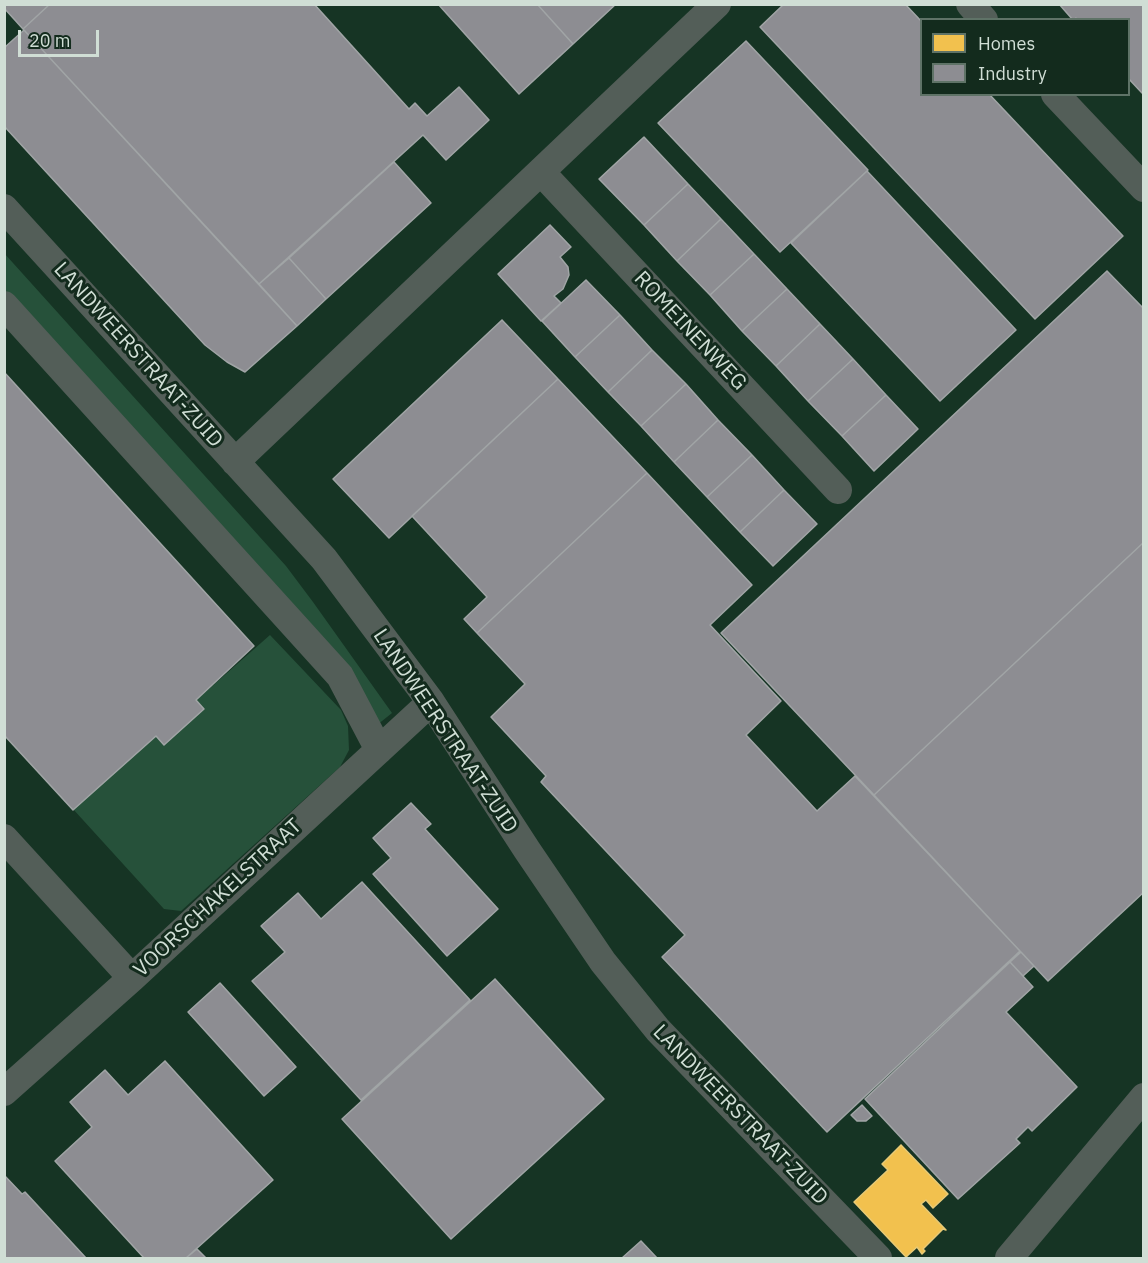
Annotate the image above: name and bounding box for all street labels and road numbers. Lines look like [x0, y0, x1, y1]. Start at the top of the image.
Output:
street label: LANDWEERSTRAAT-ZUID [48, 257, 228, 453]
street label: ROMEINENWEG [629, 266, 751, 396]
street label: LANDWEERSTRAAT-ZUID [367, 624, 523, 838]
street label: VOORSCHAKELSTRAAT [129, 814, 307, 982]
street label: LANDWEERSTRAAT-ZUID [647, 1020, 833, 1210]

